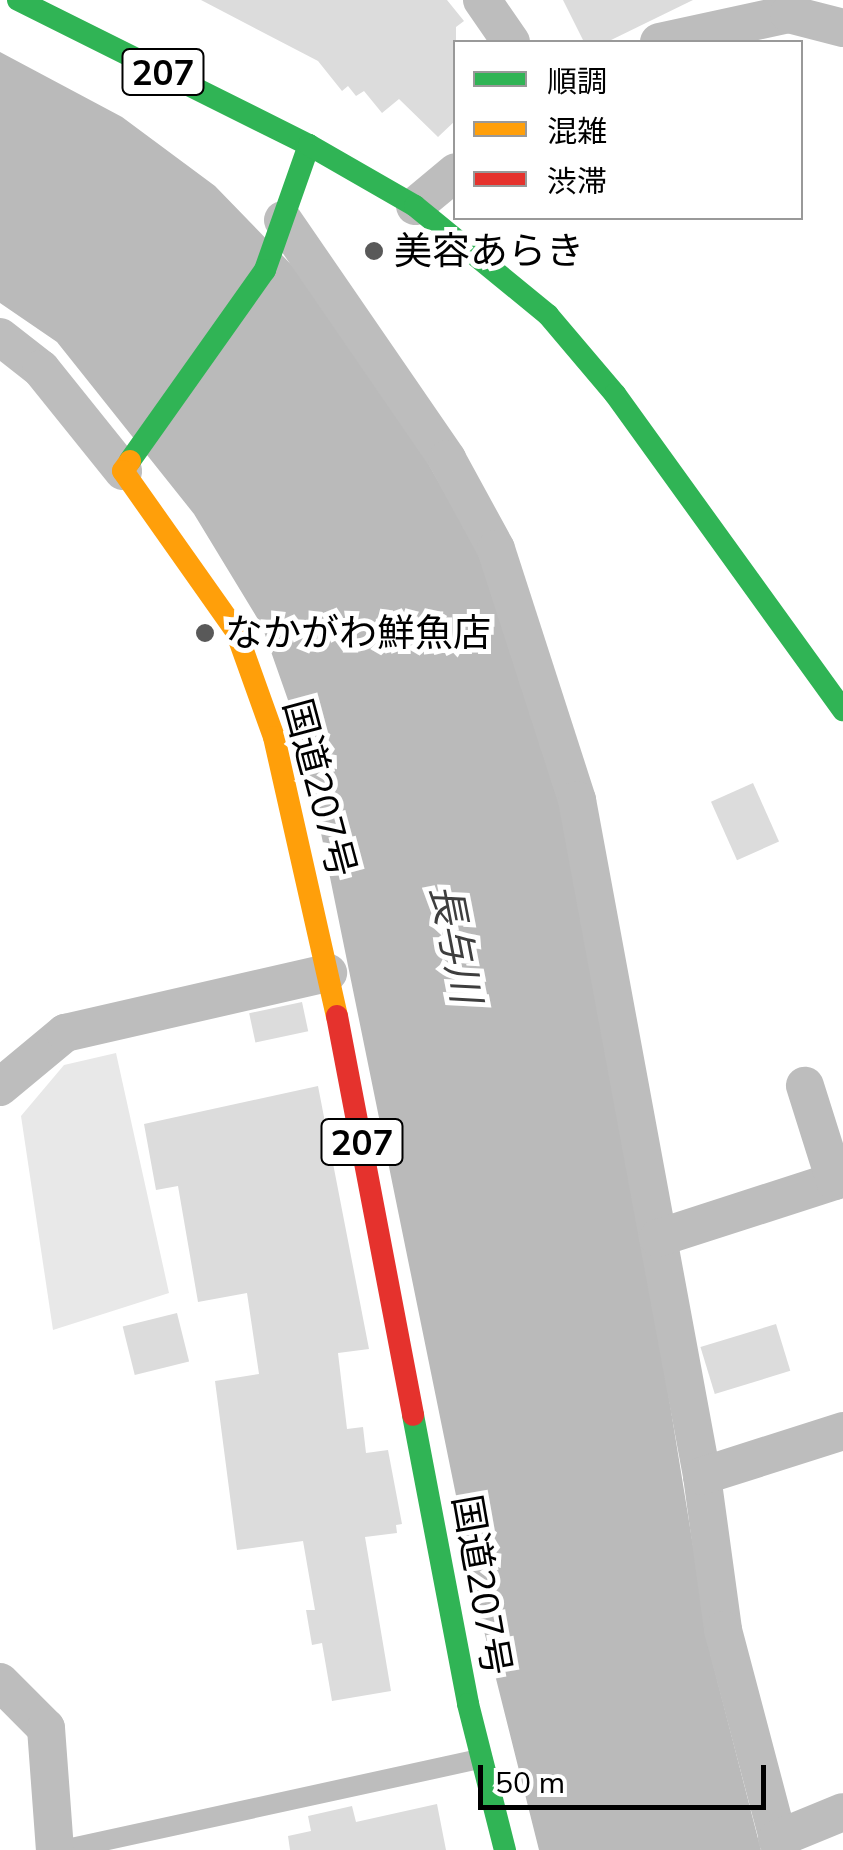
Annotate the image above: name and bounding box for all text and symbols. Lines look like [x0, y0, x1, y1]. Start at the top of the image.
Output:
legend [453, 40, 803, 220]
road number: 207 [120, 42, 206, 102]
text: 順調 [547, 62, 607, 100]
text: 混雑 [547, 112, 607, 150]
text: 渋滞 [547, 162, 607, 200]
place label: 美容あらき [394, 228, 584, 274]
marker: 美容あらき [363, 240, 385, 262]
place label: なかがわ鮮魚店 [225, 610, 491, 656]
marker: なかがわ鮮魚店 [194, 622, 216, 644]
street label: 国道207号 [274, 694, 366, 882]
water label: 長与川 [422, 880, 492, 1006]
road number: 207 [320, 1112, 404, 1172]
street label: 国道207号 [444, 1491, 520, 1679]
scale bar [483, 1745, 770, 1807]
text: 50 m [495, 1763, 565, 1801]

